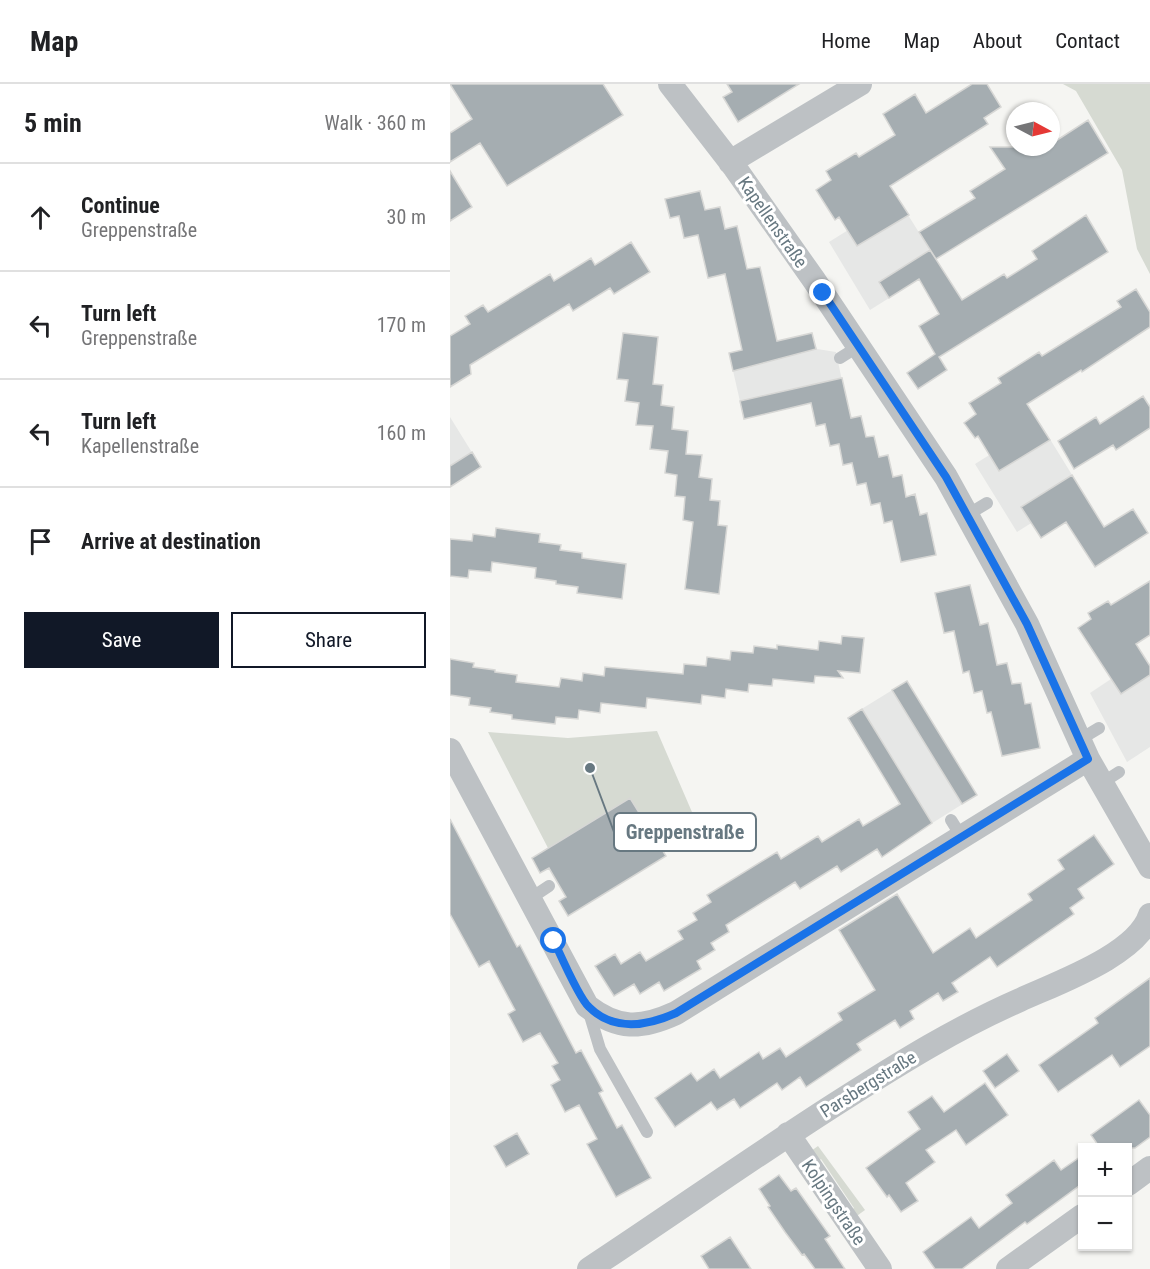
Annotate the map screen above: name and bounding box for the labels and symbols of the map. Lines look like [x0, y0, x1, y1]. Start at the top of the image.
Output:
north arrow [1006, 102, 1060, 156]
street label: Kapellenstraße [734, 172, 812, 272]
route end [809, 279, 835, 305]
callout: Greppenstraße [614, 813, 756, 851]
text: Greppenstraße [626, 820, 744, 844]
route start [540, 927, 566, 953]
street label: Parsbergstraße [816, 1046, 920, 1122]
street label: Kolpingstraße [798, 1155, 870, 1249]

